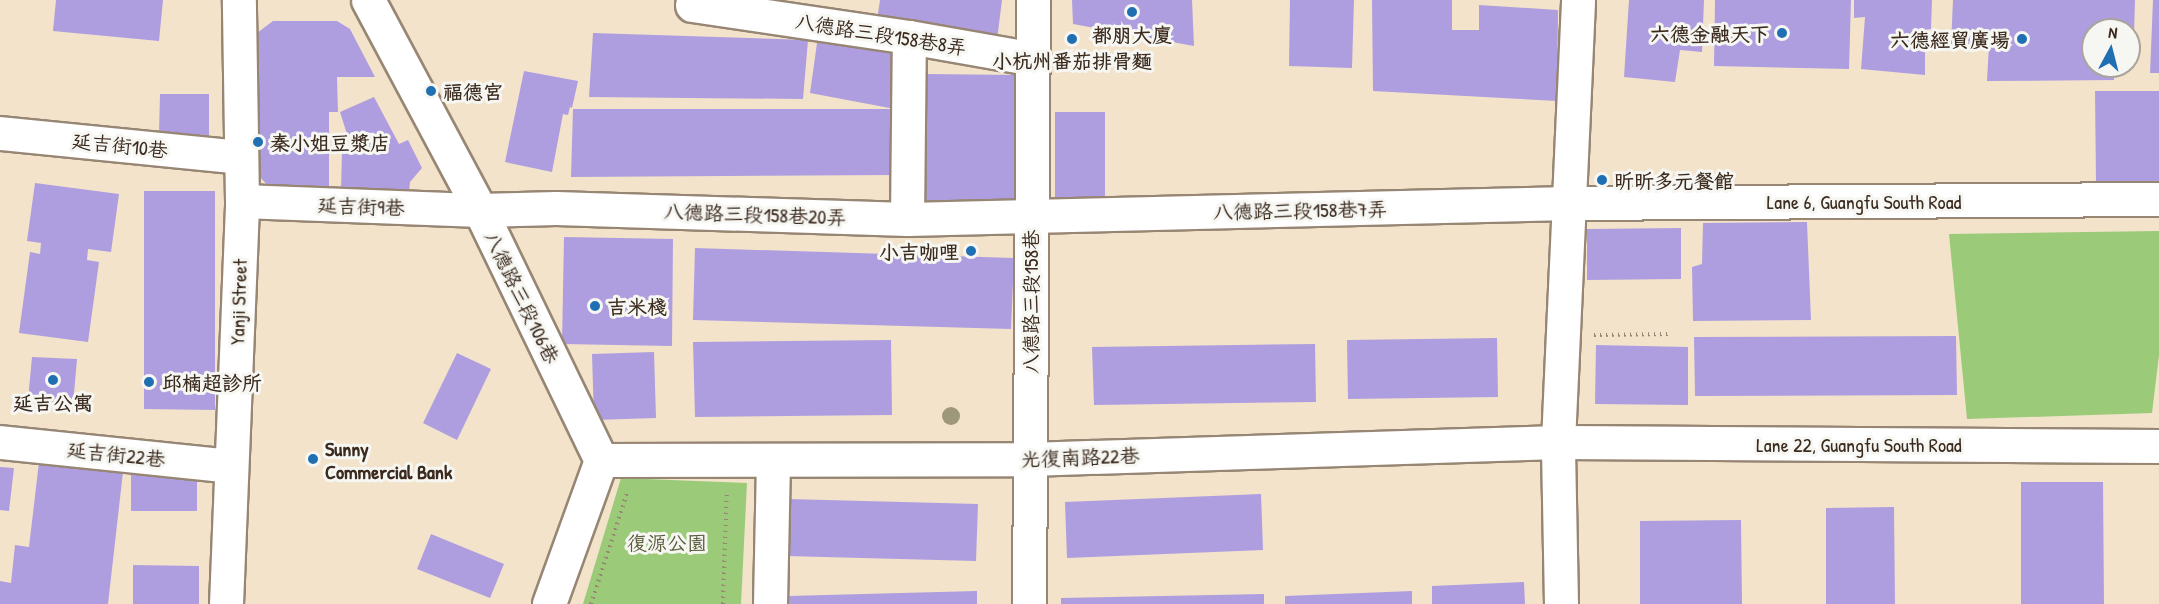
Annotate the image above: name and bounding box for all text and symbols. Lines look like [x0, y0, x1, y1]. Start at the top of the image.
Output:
marker: 都朋大廈 [1125, 5, 1139, 19]
street label: 八德路三段158巷8弄 [794, 9, 968, 59]
north arrow [2081, 18, 2141, 78]
place label: 六德金融天下 [1650, 21, 1770, 45]
text: N [2107, 21, 2119, 44]
place label: 都朋大廈 [1092, 22, 1172, 46]
marker: 六德金融天下 [1775, 26, 1789, 40]
place label: 六德經貿廣場 [1890, 27, 2010, 51]
marker: 小杭州番茄排骨麵 [1065, 32, 1079, 46]
marker: 六德經貿廣場 [2015, 32, 2029, 46]
place label: 小杭州番茄排骨麵 [992, 48, 1152, 72]
place label: 福德宮 [443, 79, 503, 103]
marker: 福德宮 [424, 84, 438, 98]
street label: 延吉街10巷 [71, 128, 169, 162]
place label: 秦小姐豆漿店 [270, 130, 390, 154]
marker: 秦小姐豆漿店 [251, 135, 265, 149]
place label: 昕昕多元餐館 [1614, 168, 1734, 192]
marker: 昕昕多元餐館 [1595, 173, 1609, 187]
street label: Lane 6, Guangfu South Road [1767, 189, 1961, 213]
street label: 延吉街9巷 [317, 192, 405, 220]
street label: 八德路三段158巷7弄 [1213, 196, 1387, 224]
street label: 八德路三段158巷20弄 [663, 199, 847, 229]
street label: 八德路三段106巷 [480, 227, 564, 367]
street label: 八德路三段158巷 [1018, 230, 1042, 374]
place label: 小吉咖哩 [879, 239, 959, 263]
marker: 小吉咖哩 [964, 244, 978, 258]
street label: Yanji Street [225, 259, 251, 345]
place label: 吉米棧 [607, 294, 667, 318]
marker: 吉米棧 [588, 299, 602, 313]
place label: 邱楠超診所 [162, 370, 262, 394]
marker: 延吉公寓 [46, 373, 60, 387]
marker: 邱楠超診所 [140, 373, 158, 391]
place label: 延吉公寓 [13, 390, 93, 414]
street label: Lane 22, Guangfu South Road [1756, 432, 1962, 456]
place label: Sunny Commercial Bank [325, 436, 452, 483]
street label: 延吉街22巷 [66, 437, 166, 471]
street label: 光復南路22巷 [1020, 443, 1140, 471]
marker: Sunny Commercial Bank [306, 452, 320, 466]
park label: 復源公園 [627, 530, 707, 554]

